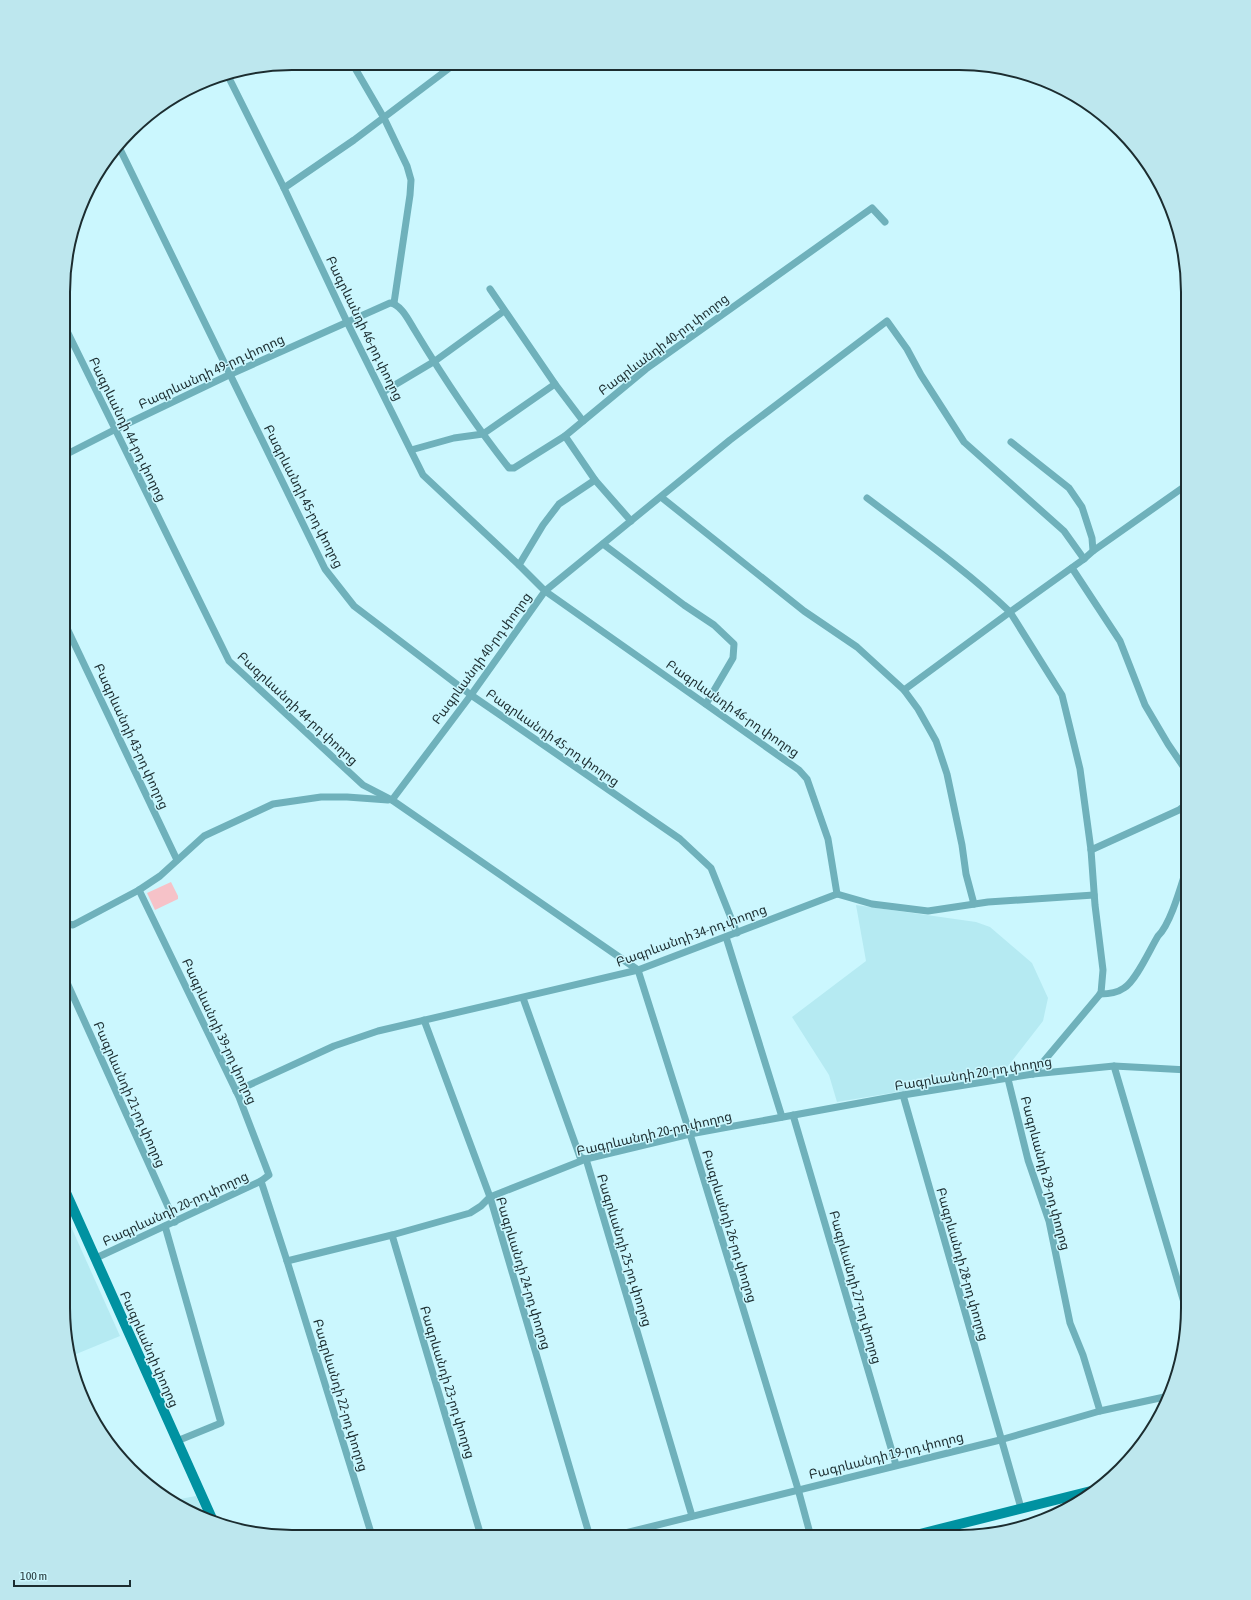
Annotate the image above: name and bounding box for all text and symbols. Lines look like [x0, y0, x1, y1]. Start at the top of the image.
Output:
street label: Բագրևանդի 46-րդ փողոց [323, 253, 406, 403]
street label: Բագրևանդի 40-րդ փողոց [595, 291, 731, 398]
street label: Բագրևանդի 49-րդ փողոց [136, 331, 286, 412]
street label: Բագրևանդի 44-րդ փողոց [86, 354, 169, 504]
street label: Բագրևանդի 45-րդ փողոց [261, 422, 346, 571]
street label: Բագրևանդի 40-րդ փողոց [429, 590, 534, 727]
street label: Բագրևանդի 44-րդ փողոց [234, 649, 361, 768]
street label: Բագրևանդի 46-րդ փողոց [663, 657, 802, 760]
street label: Բագրևանդի 43-րդ փողոց [91, 661, 172, 811]
street label: Բագրևանդի 45-րդ փողոց [483, 686, 622, 789]
street label: Բագրևանդի 34-րդ փողոց [614, 901, 768, 970]
street label: Բագրևանդի 39-րդ փողոց [179, 956, 260, 1106]
street label: Բագրևանդի 21-րդ փողոց [90, 1019, 169, 1170]
street label: Բագրևանդի 20-րդ փողոց [893, 1054, 1053, 1093]
street label: Բագրևանդի 29-րդ փողոց [1018, 1094, 1073, 1252]
street label: Բագրևանդի 20-րդ փողոց [575, 1108, 733, 1159]
street label: Բագրևանդի 26-րդ փողոց [699, 1148, 760, 1304]
street label: Բագրևանդի 20-րդ փողոց [100, 1168, 250, 1249]
street label: Բագրևանդի 25-րդ փողոց [594, 1172, 655, 1328]
street label: Բագրևանդի 28-րդ փողոց [933, 1186, 992, 1343]
street label: Բագրևանդի 24-րդ փողոց [493, 1195, 554, 1351]
street label: Բագրևանդի 27-րդ փողոց [826, 1209, 885, 1366]
street label: Բագրևանդի փողոց [117, 1289, 182, 1410]
street label: Բագրևանդի 23-րդ փողոց [417, 1304, 478, 1460]
street label: Բագրևանդի 22-րդ փողոց [310, 1317, 371, 1473]
street label: Բագրևանդի 19-րդ փողոց [807, 1429, 965, 1482]
scale bar [14, 1562, 130, 1588]
text: 100 m [20, 1569, 47, 1583]

